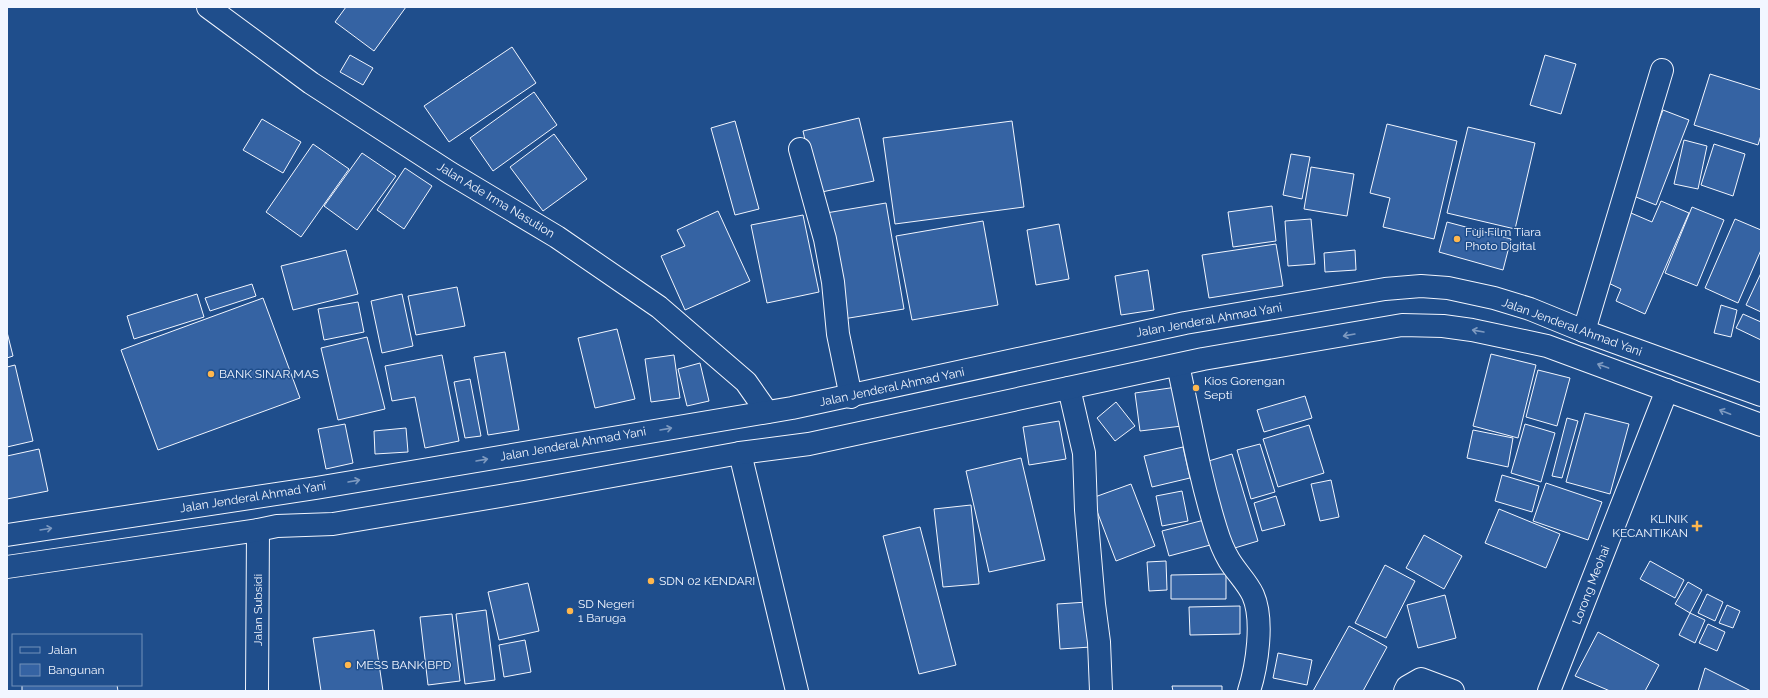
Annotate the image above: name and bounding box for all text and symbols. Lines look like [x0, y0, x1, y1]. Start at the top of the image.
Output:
street label: Jalan Ade Irma Nasution [435, 159, 557, 241]
place label: Fuji Film Tiara Photo Digital [1465, 225, 1541, 253]
marker: Fuji Film Tiara Photo Digital [1452, 234, 1462, 244]
street label: Jalan Jenderal Ahmad Yani [1500, 295, 1644, 359]
street label: Jalan Jenderal Ahmad Yani [1135, 300, 1283, 340]
one-way arrow [1472, 327, 1485, 335]
one-way arrow [1343, 331, 1356, 339]
one-way arrow [1597, 362, 1609, 370]
street label: Jalan Jenderal Ahmad Yani [818, 365, 966, 409]
place label: BANK SINAR MAS [219, 367, 319, 381]
marker: BANK SINAR MAS [206, 369, 216, 379]
place label: Kios Gorengan Septi [1204, 374, 1285, 402]
marker: Kios Gorengan Septi [1191, 383, 1201, 393]
one-way arrow [1719, 407, 1731, 415]
street label: Jalan Jenderal Ahmad Yani [499, 424, 647, 464]
one-way arrow [659, 425, 672, 433]
one-way arrow [475, 455, 488, 463]
one-way arrow [347, 477, 360, 485]
street label: Jalan Jenderal Ahmad Yani [179, 479, 327, 515]
place label: KLINIK KECANTIKAN [1612, 512, 1688, 540]
marker: KLINIK KECANTIKAN [1691, 520, 1703, 532]
one-way arrow [39, 525, 52, 533]
street label: Lorong Meohai [1570, 544, 1612, 626]
street label: Jalan Subsidi [251, 574, 265, 646]
place label: SDN 02 KENDARI [659, 574, 755, 588]
marker: SDN 02 KENDARI [646, 576, 656, 586]
place label: SD Negeri 1 Baruga [578, 597, 634, 625]
marker: SD Negeri 1 Baruga [565, 606, 575, 616]
legend [12, 634, 142, 686]
text: Jalan [48, 643, 77, 657]
place label: MESS BANK BPD [356, 658, 452, 672]
marker: MESS BANK BPD [343, 660, 353, 670]
text: Bangunan [48, 663, 105, 677]

